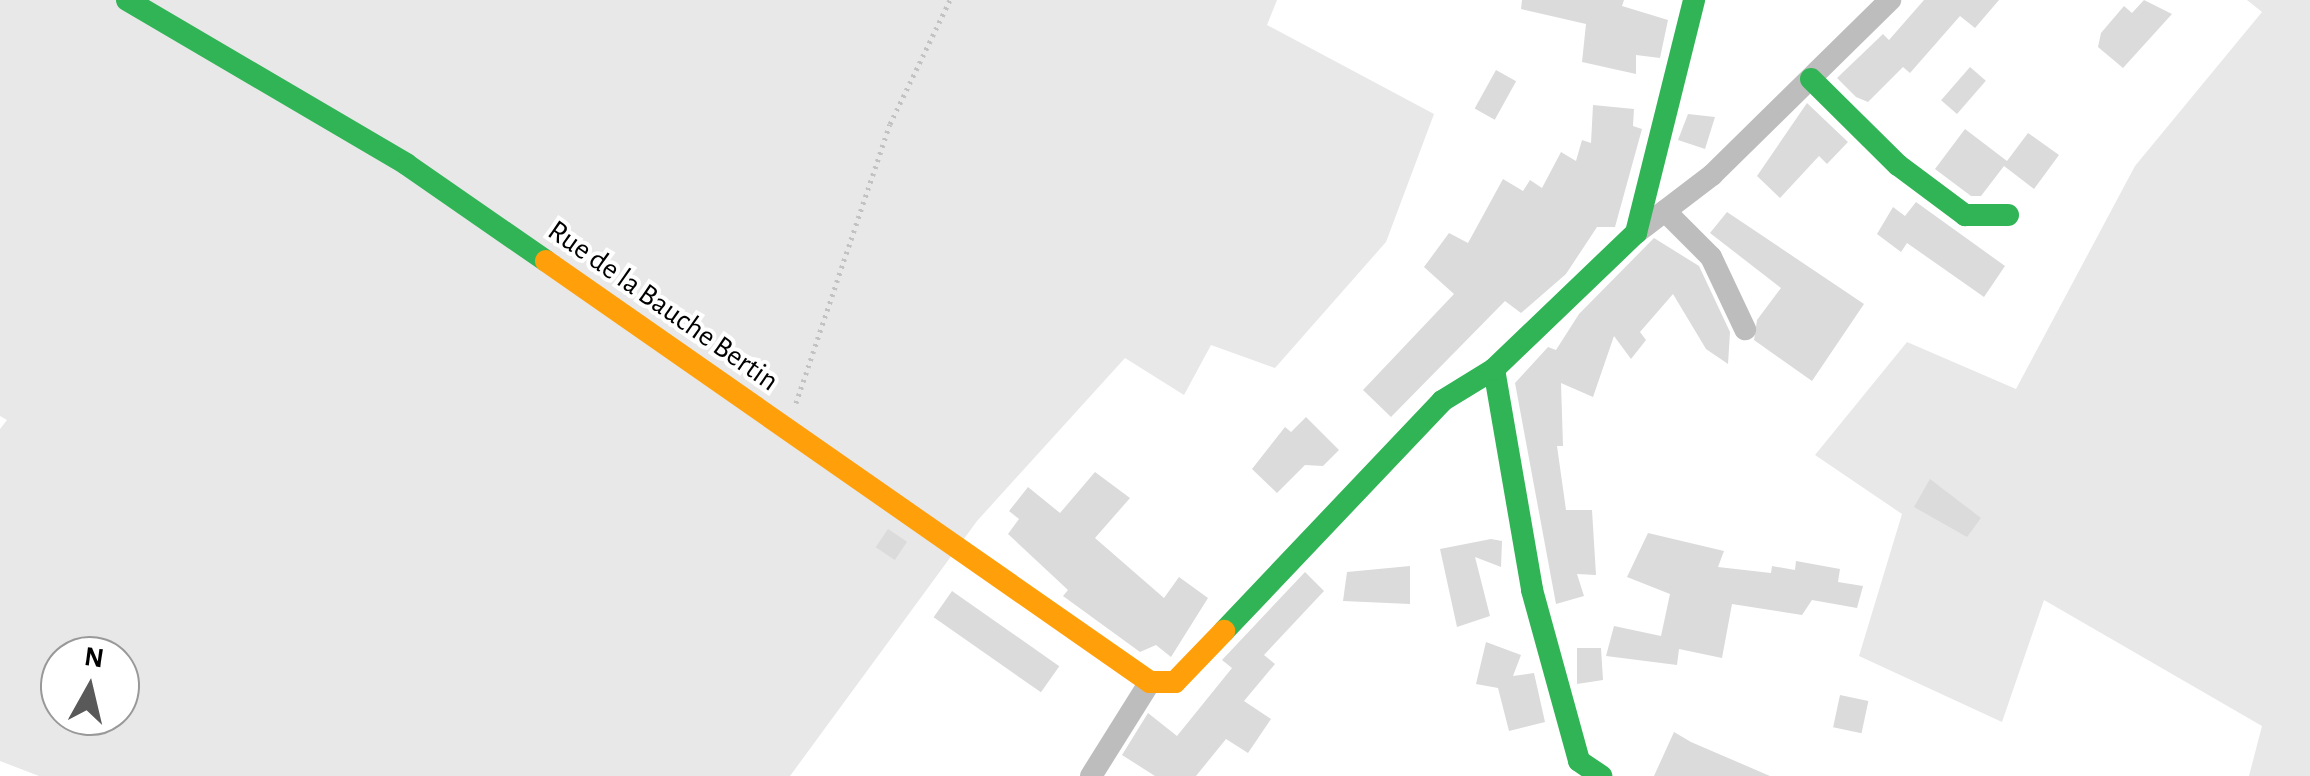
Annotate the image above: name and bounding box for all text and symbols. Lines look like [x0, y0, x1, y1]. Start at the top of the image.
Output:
street label: Rue de la Bauche Bertin [541, 213, 785, 399]
north arrow [40, 636, 140, 736]
text: N [82, 643, 105, 673]

